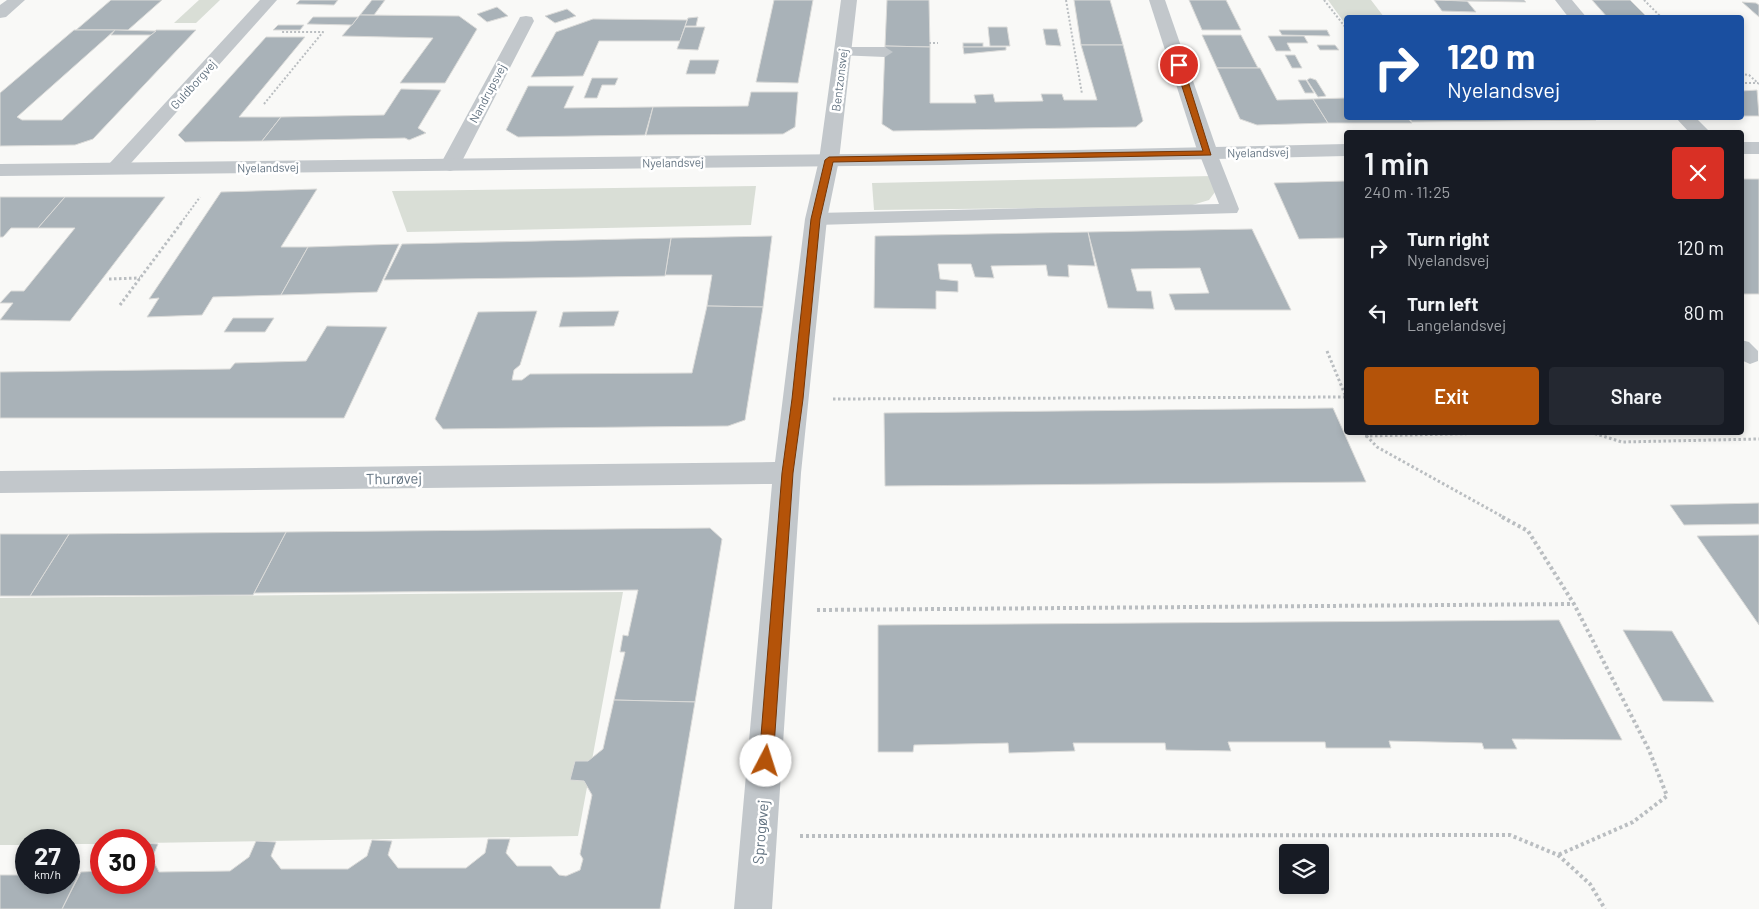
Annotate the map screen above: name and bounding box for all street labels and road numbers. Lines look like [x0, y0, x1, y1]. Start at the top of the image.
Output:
street label: Bentzonsvej [828, 48, 850, 112]
street label: Guldborgvej [167, 56, 219, 112]
street label: Nandrupsvej [466, 61, 508, 125]
street label: Nyelandsvej [1227, 144, 1289, 160]
street label: Nyelandsvej [642, 154, 704, 170]
street label: Nyelandsvej [237, 159, 299, 175]
street label: Thurøvej [366, 469, 422, 487]
street label: Sprogøvej [748, 799, 772, 865]

